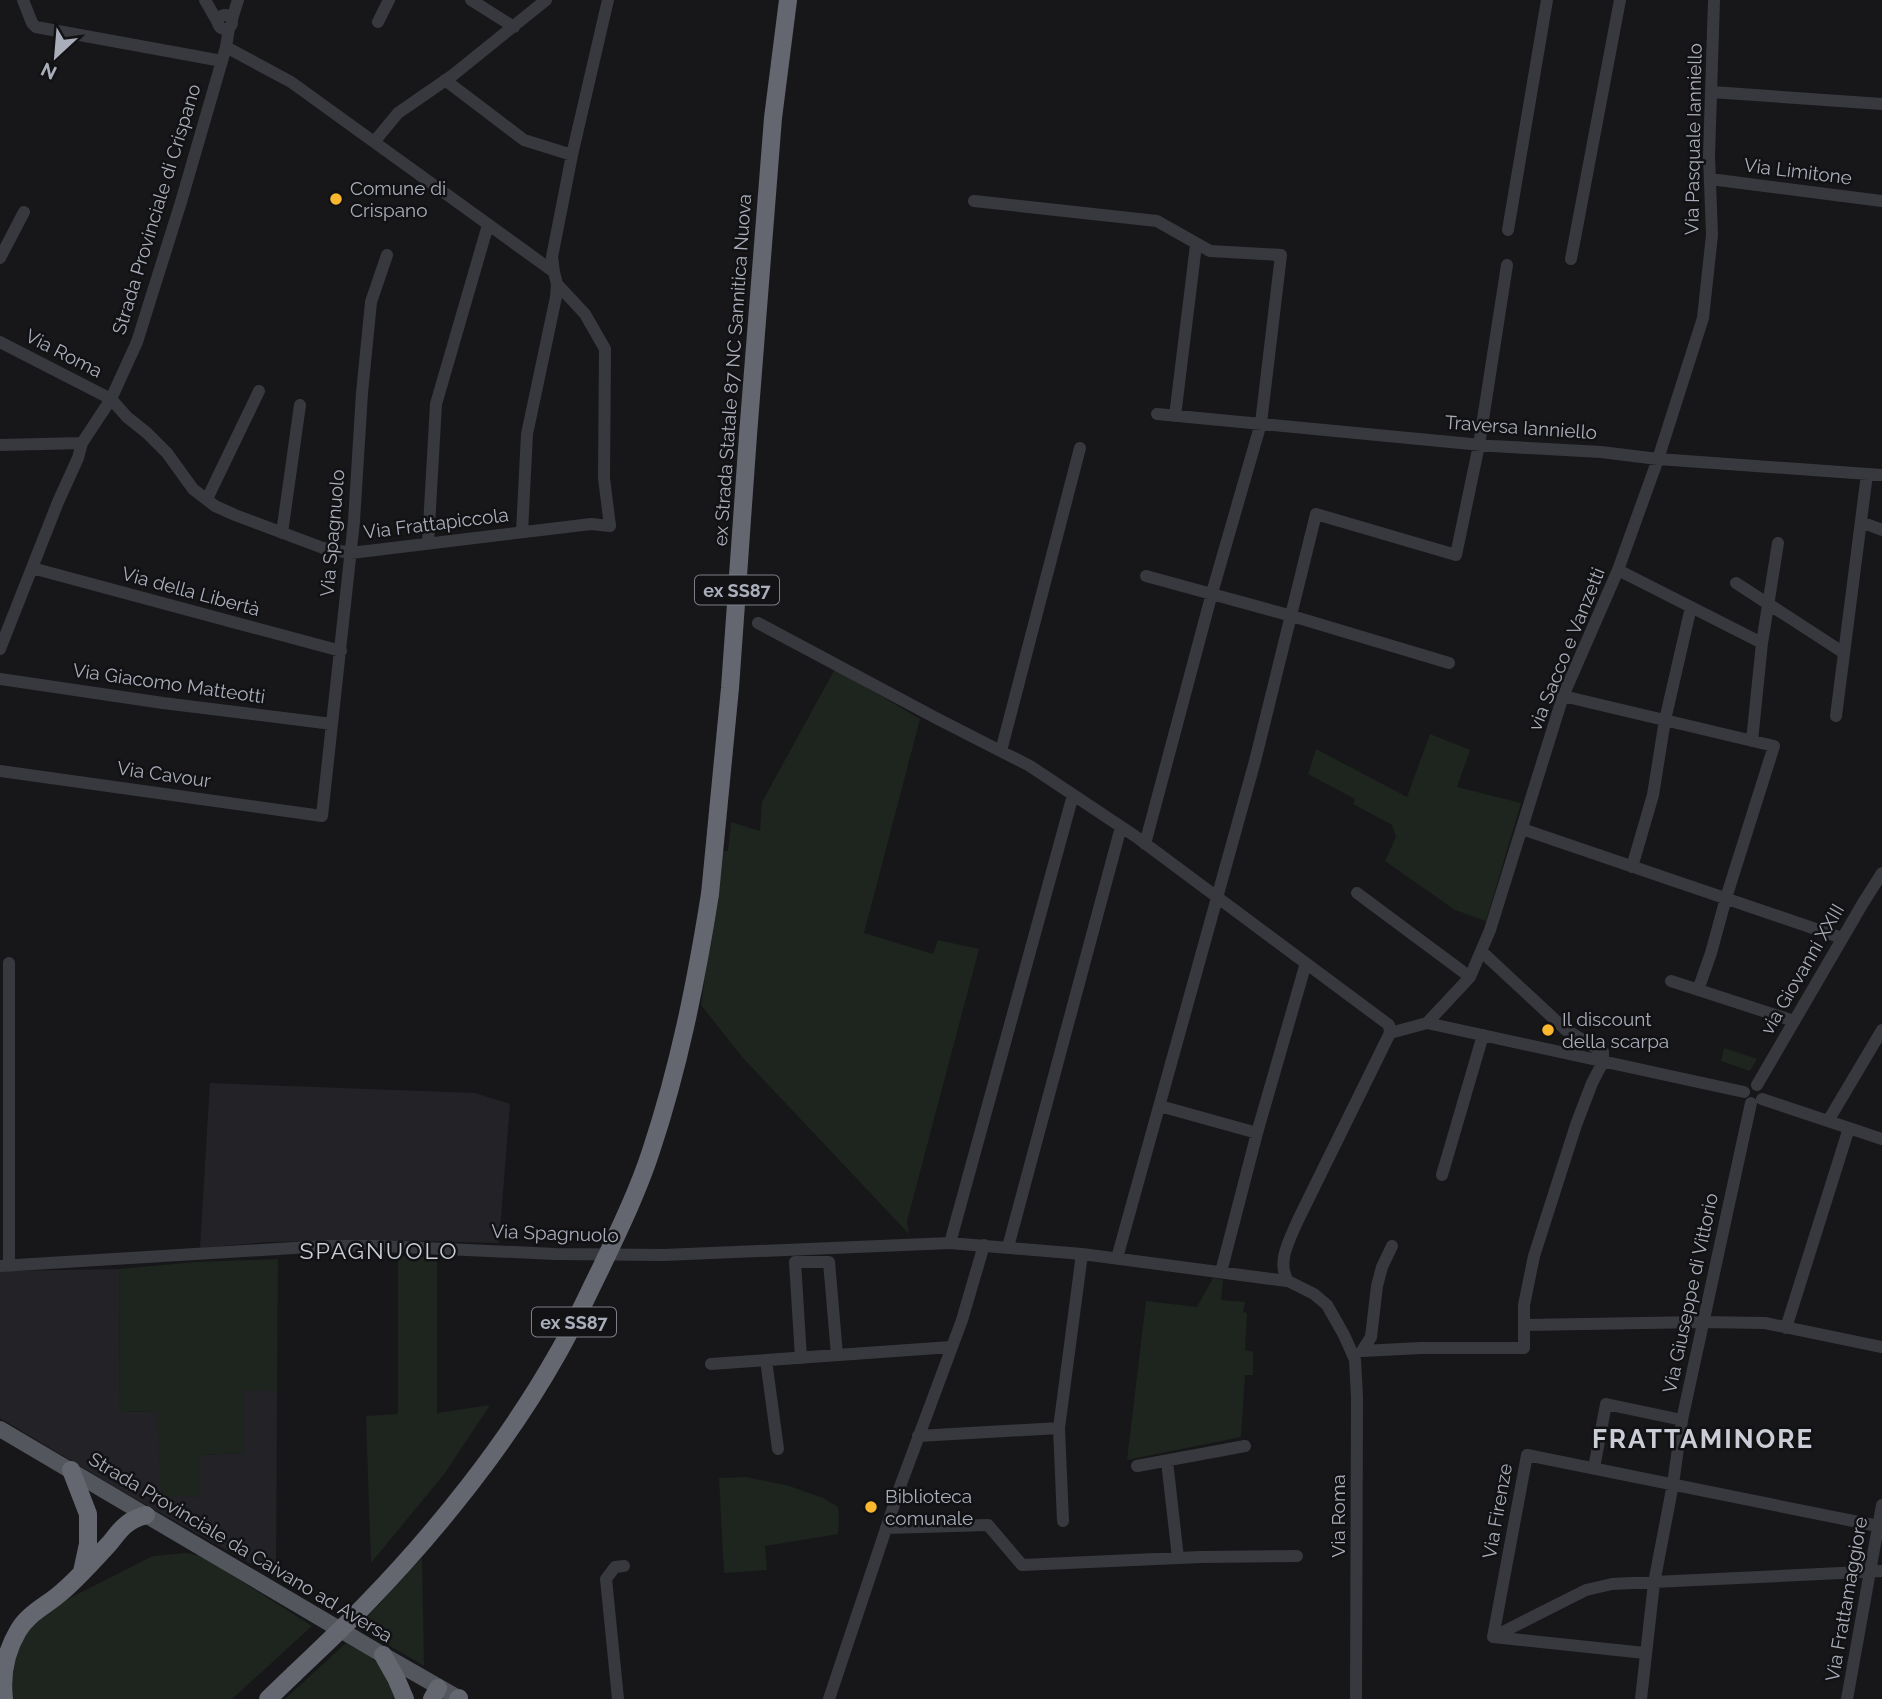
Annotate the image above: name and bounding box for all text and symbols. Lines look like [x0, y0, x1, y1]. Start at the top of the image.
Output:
north arrow [21, 21, 91, 91]
street label: Via Pasquale Ianniello [1680, 43, 1706, 235]
text: N [37, 58, 60, 84]
street label: Strada Provinciale di Crispano [107, 81, 205, 337]
street label: Via Limitone [1743, 153, 1853, 189]
place label: Comune di Crispano [350, 177, 446, 221]
marker: Comune di Crispano [328, 191, 344, 207]
street label: ex Strada Statale 87 NC Sannitica Nuova [709, 193, 755, 547]
street label: Via Roma [22, 324, 106, 382]
street label: Traversa Ianniello [1444, 411, 1598, 443]
street label: Via Spagnuolo [315, 468, 349, 598]
street label: Via Frattapiccola [362, 503, 510, 543]
street label: Via della Libertà [119, 562, 263, 620]
street label: via Sacco e Vanzetti [1523, 564, 1609, 734]
road number: ex SS87 [695, 576, 779, 604]
street label: Via Giacomo Matteotti [71, 659, 267, 707]
street label: Via Cavour [116, 757, 213, 792]
street label: via Giovanni XXIII [1756, 900, 1848, 1038]
place label: Il discount della scarpa [1562, 1008, 1669, 1052]
marker: Il discount della scarpa [1540, 1022, 1556, 1038]
street label: Via Giuseppe di Vittorio [1658, 1191, 1722, 1395]
street label: Via Spagnuolo [491, 1220, 619, 1246]
district label: SPAGNUOLO [300, 1237, 458, 1264]
road number: ex SS87 [532, 1308, 616, 1336]
district label: FRATTAMINORE [1592, 1424, 1814, 1454]
street label: Strada Provinciale da Caivano ad Aversa [85, 1447, 397, 1647]
street label: Via Firenze [1478, 1462, 1516, 1560]
street label: Via Roma [1327, 1474, 1349, 1558]
place label: Biblioteca comunale [885, 1485, 973, 1529]
marker: Biblioteca comunale [863, 1499, 879, 1515]
street label: Via Frattamaggiore [1821, 1515, 1871, 1683]

